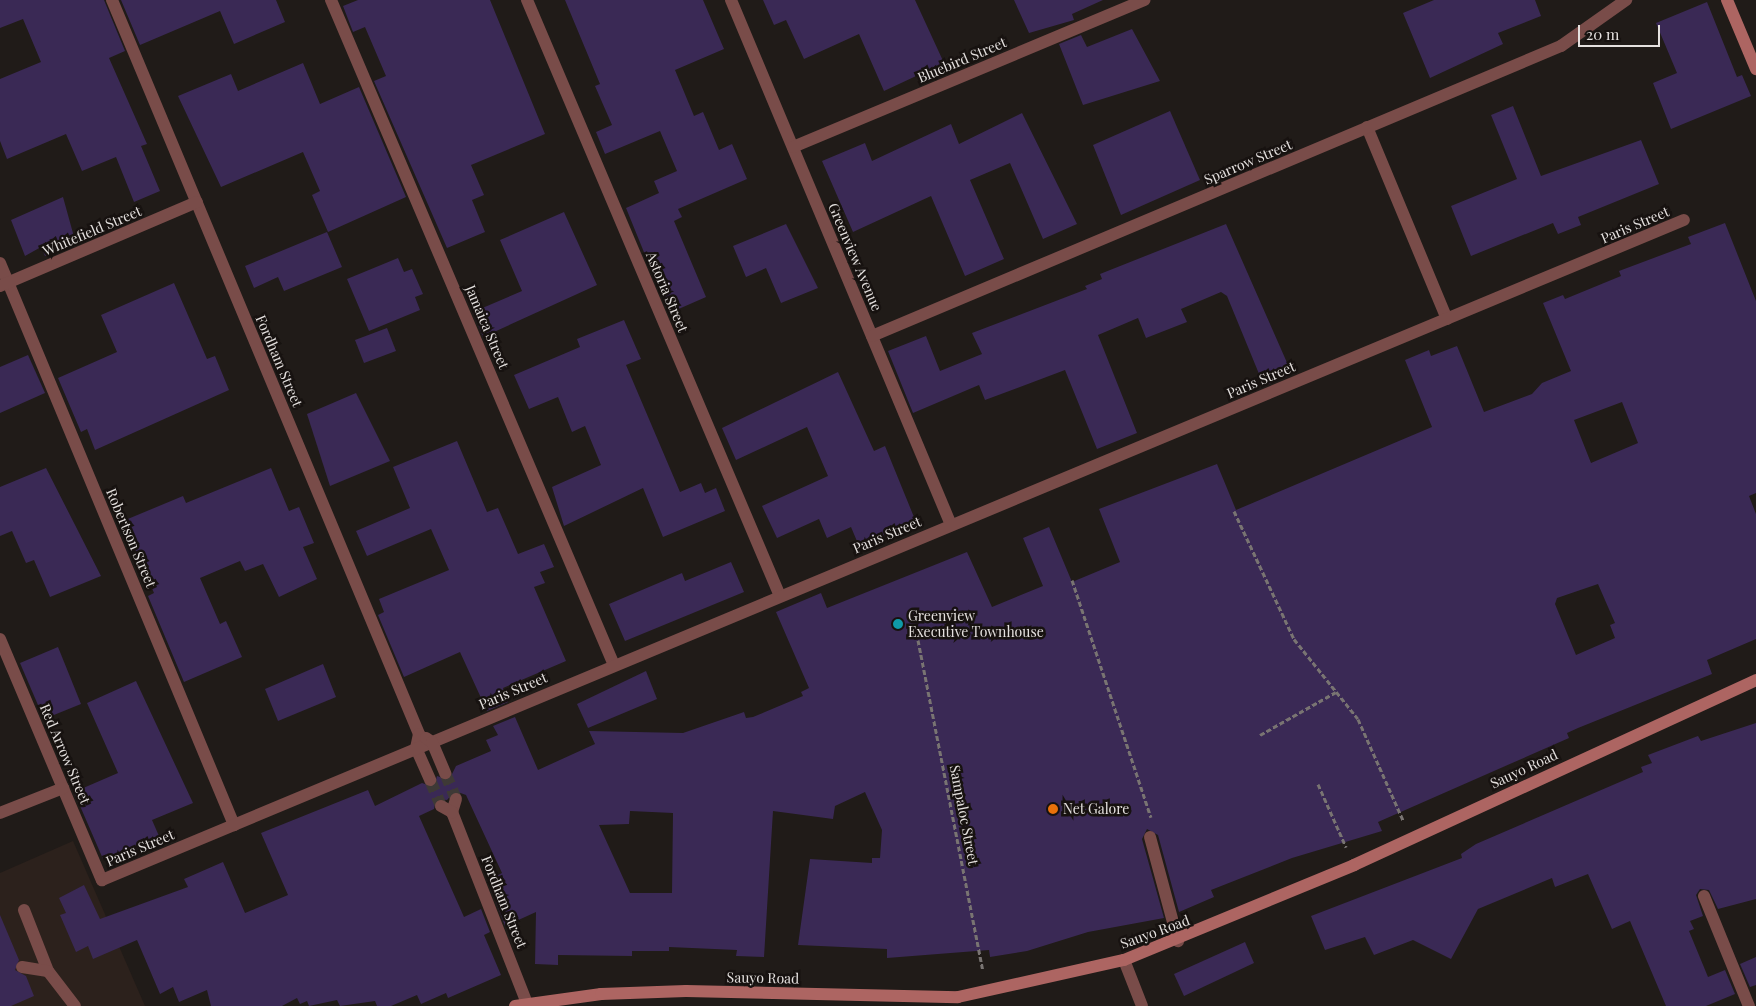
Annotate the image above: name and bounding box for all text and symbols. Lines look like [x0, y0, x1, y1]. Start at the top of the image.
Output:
scale bar [1581, 15, 1664, 47]
text: 20 m [1586, 24, 1619, 44]
street label: Bluebird Street [915, 34, 1009, 86]
street label: Sparrow Street [1201, 136, 1295, 188]
street label: Greenview Avenue [824, 200, 886, 314]
street label: Whitefield Street [40, 203, 144, 259]
street label: Paris Street [1598, 203, 1672, 247]
street label: Astoria Street [642, 249, 692, 335]
street label: Jamaica Street [462, 282, 512, 372]
street label: Fordham Street [252, 313, 306, 409]
street label: Paris Street [1224, 358, 1298, 402]
street label: Robertson Street [103, 486, 159, 590]
street label: Paris Street [850, 513, 924, 557]
place label: Greenview Executive Townhouse [908, 608, 1044, 640]
marker: Greenview Executive Townhouse [892, 618, 904, 630]
street label: Paris Street [476, 669, 550, 713]
street label: Red Arrow Street [36, 701, 94, 807]
street label: Sauyo Road [1488, 746, 1560, 792]
street label: Sampaloc Street [946, 764, 982, 866]
place label: Net Galore [1063, 801, 1129, 817]
marker: Net Galore [1047, 803, 1059, 815]
street label: Paris Street [103, 826, 177, 870]
street label: Fordham Street [478, 853, 530, 951]
street label: Sauyo Road [1118, 912, 1192, 952]
street label: Sauyo Road [727, 969, 799, 987]

